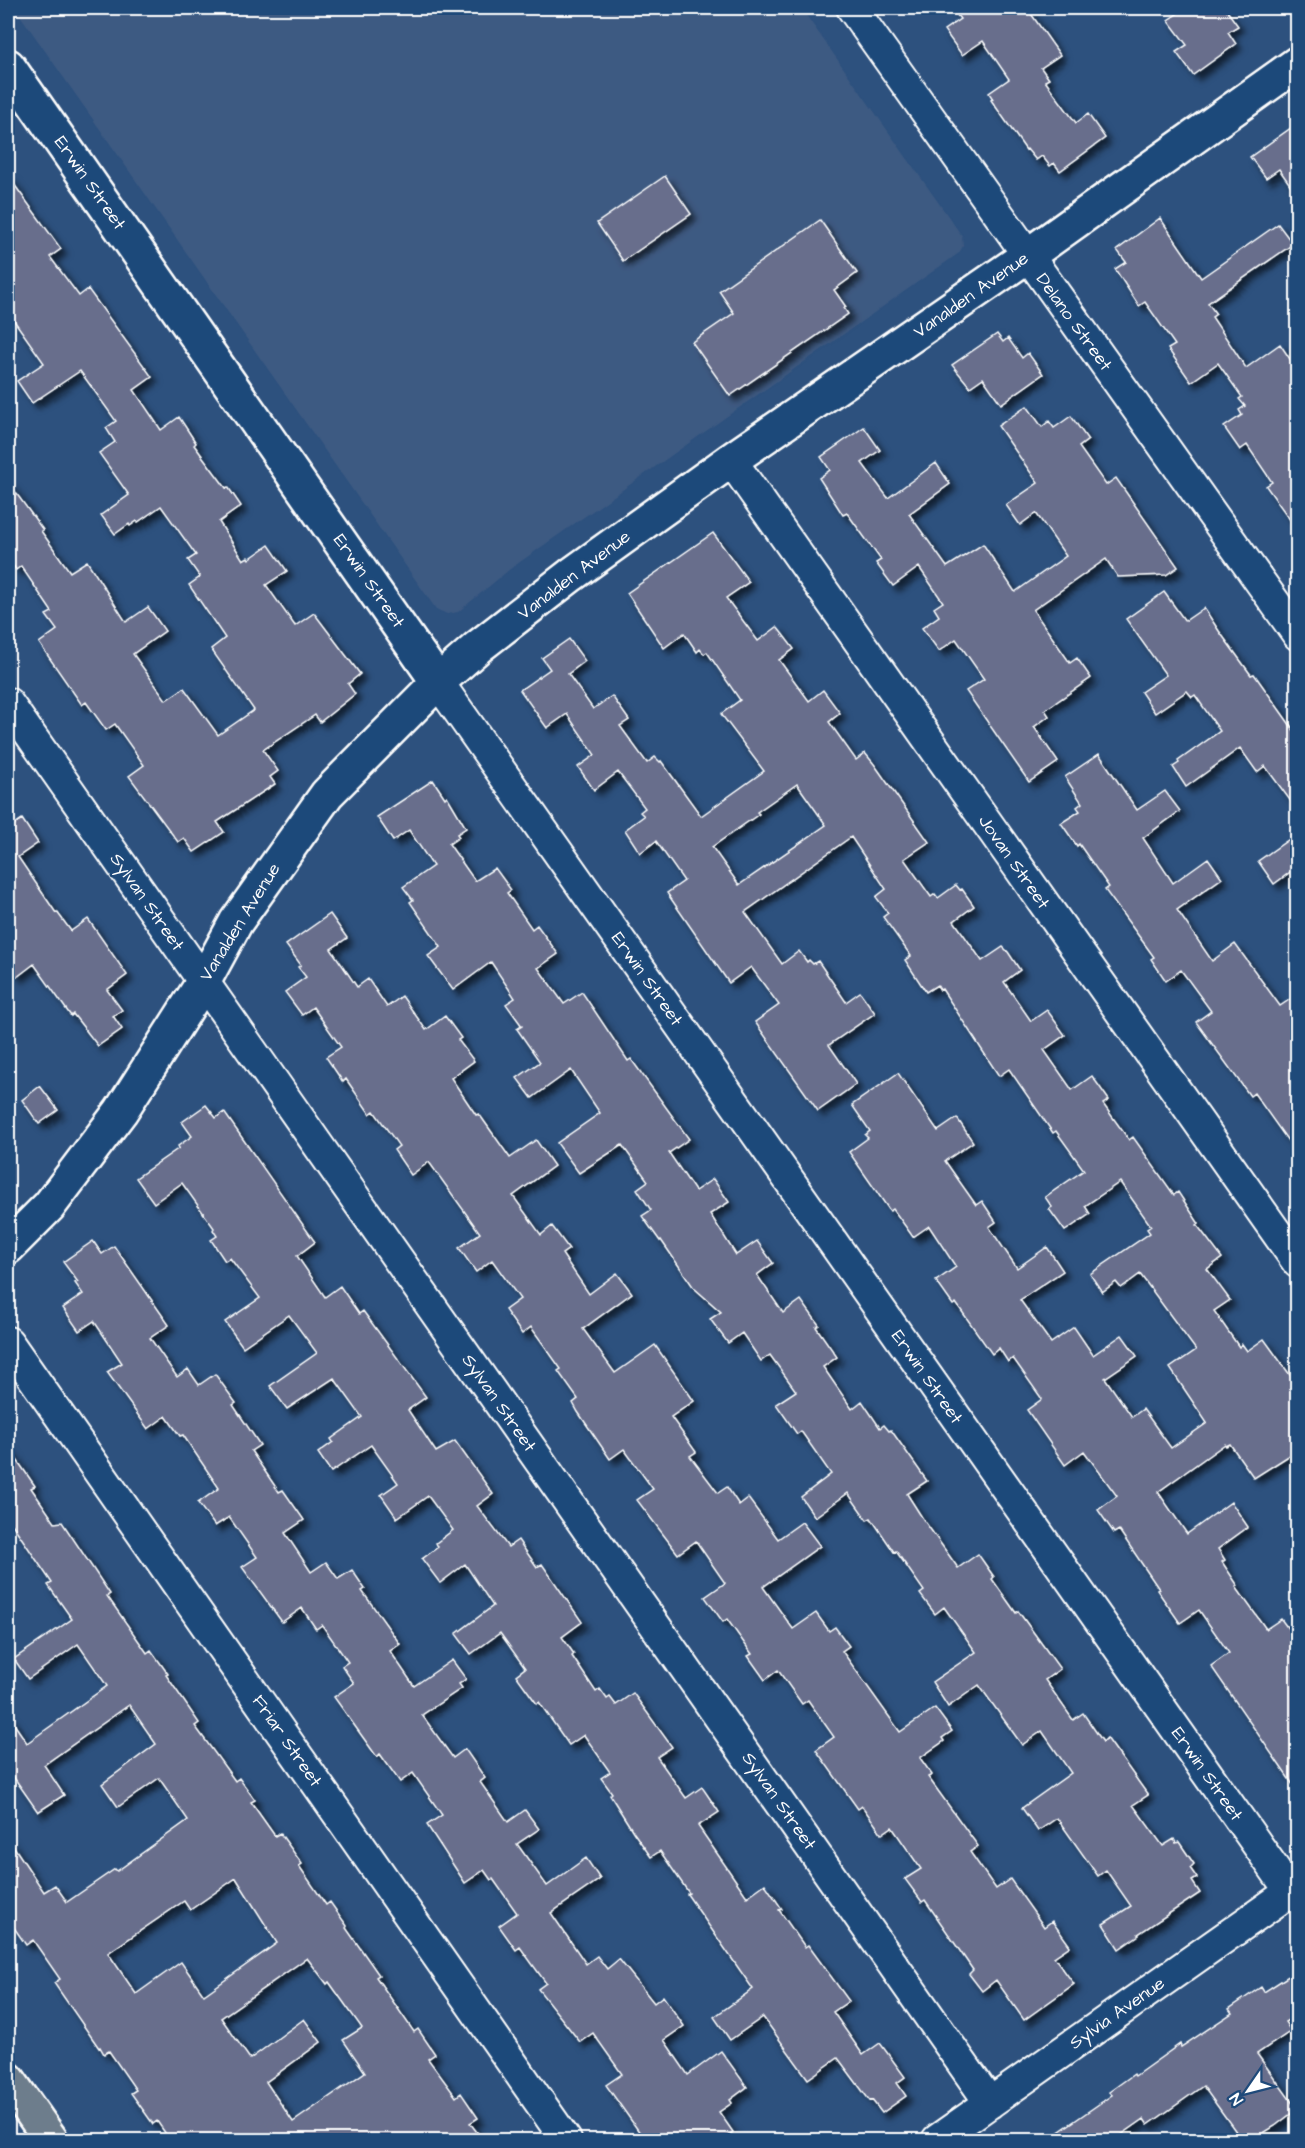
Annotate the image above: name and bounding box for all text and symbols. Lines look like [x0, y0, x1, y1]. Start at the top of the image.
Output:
street label: Erwin Street [48, 131, 132, 236]
street label: Vanalden Avenue [908, 246, 1034, 344]
street label: Delano Street [1030, 268, 1118, 377]
street label: Vanalden Avenue [513, 524, 636, 626]
street label: Erwin Street [327, 529, 411, 634]
street label: Jovan Street [972, 810, 1056, 915]
street label: Sylvan Street [103, 848, 190, 957]
street label: Vanalden Avenue [194, 858, 287, 986]
street label: Erwin Street [605, 927, 689, 1032]
street label: Erwin Street [885, 1325, 969, 1430]
street label: Sylvan Street [455, 1349, 542, 1458]
street label: Friar Street [246, 1690, 328, 1793]
street label: Erwin Street [1165, 1722, 1249, 1827]
street label: Sylvan Street [735, 1747, 822, 1856]
street label: Sylvia Avenue [1064, 1971, 1170, 2056]
north arrow [1218, 2061, 1278, 2121]
text: N [1225, 2089, 1248, 2109]

